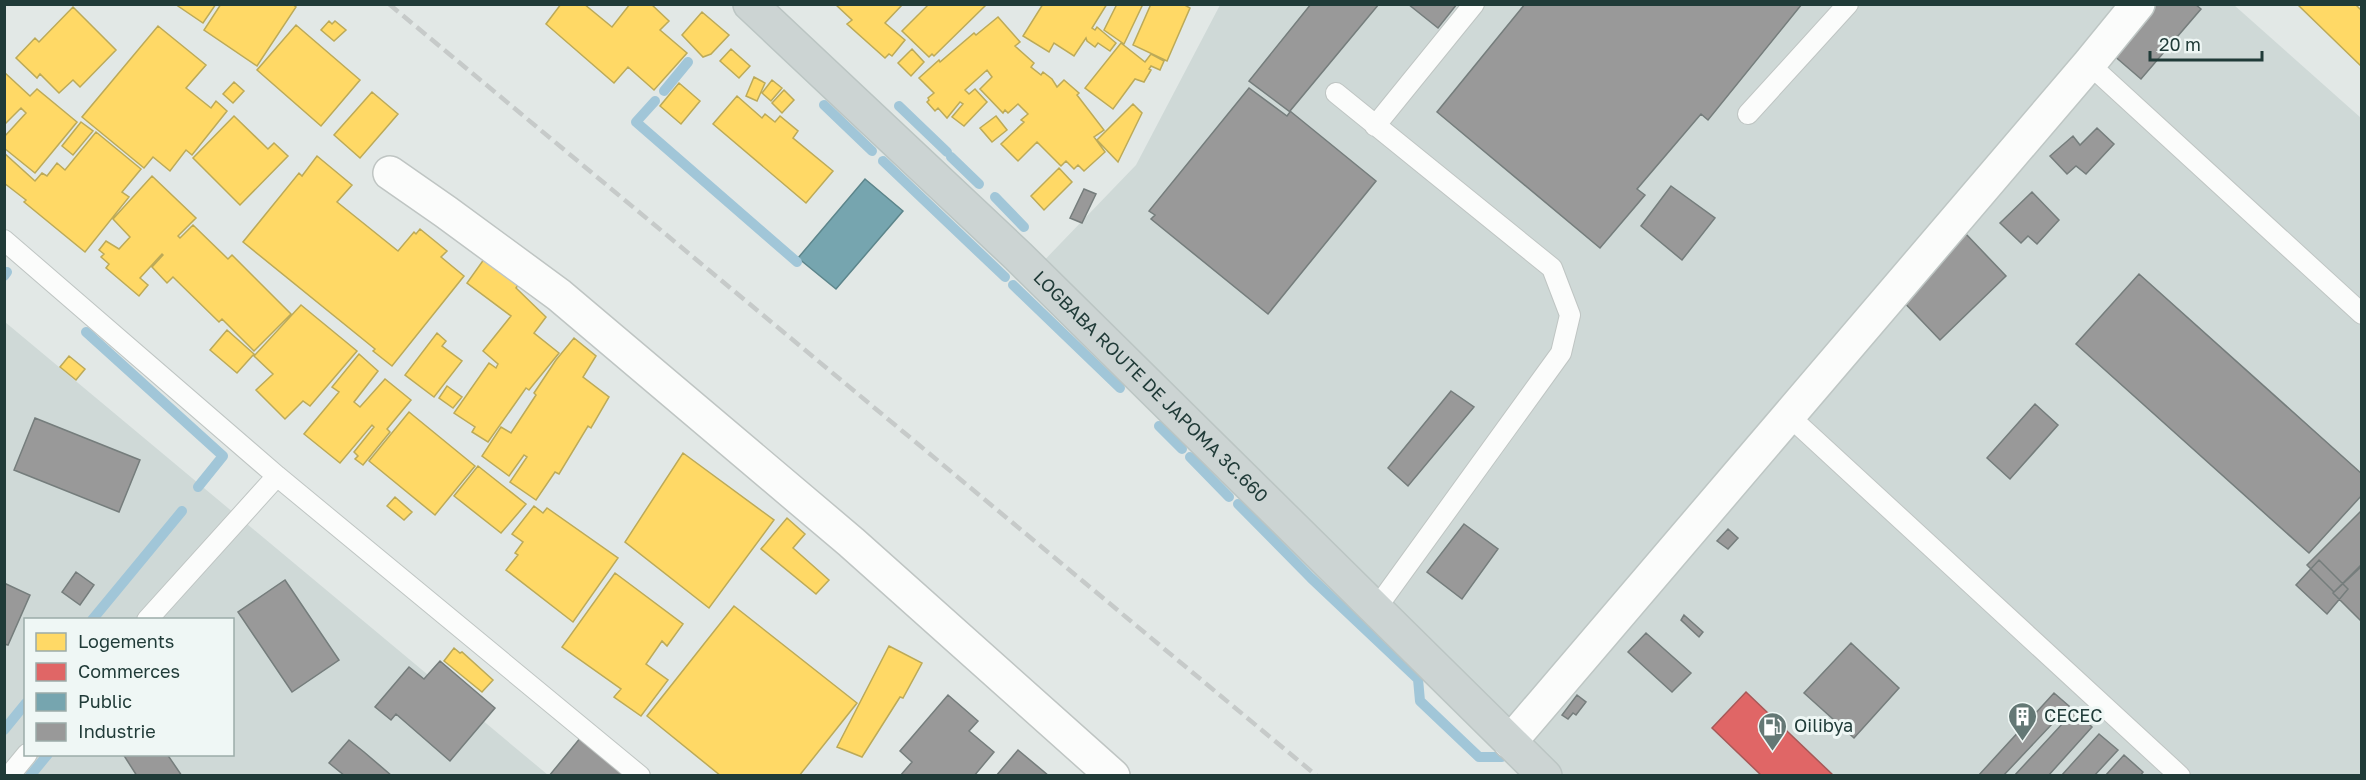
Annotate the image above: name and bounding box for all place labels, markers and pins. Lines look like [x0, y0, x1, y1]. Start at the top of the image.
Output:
building icon: CECEC [2007, 700, 2039, 742]
place label: CECEC [2044, 704, 2103, 726]
fuel station icon: Oilibya [1757, 710, 1789, 752]
place label: Oilibya [1794, 714, 1853, 736]

